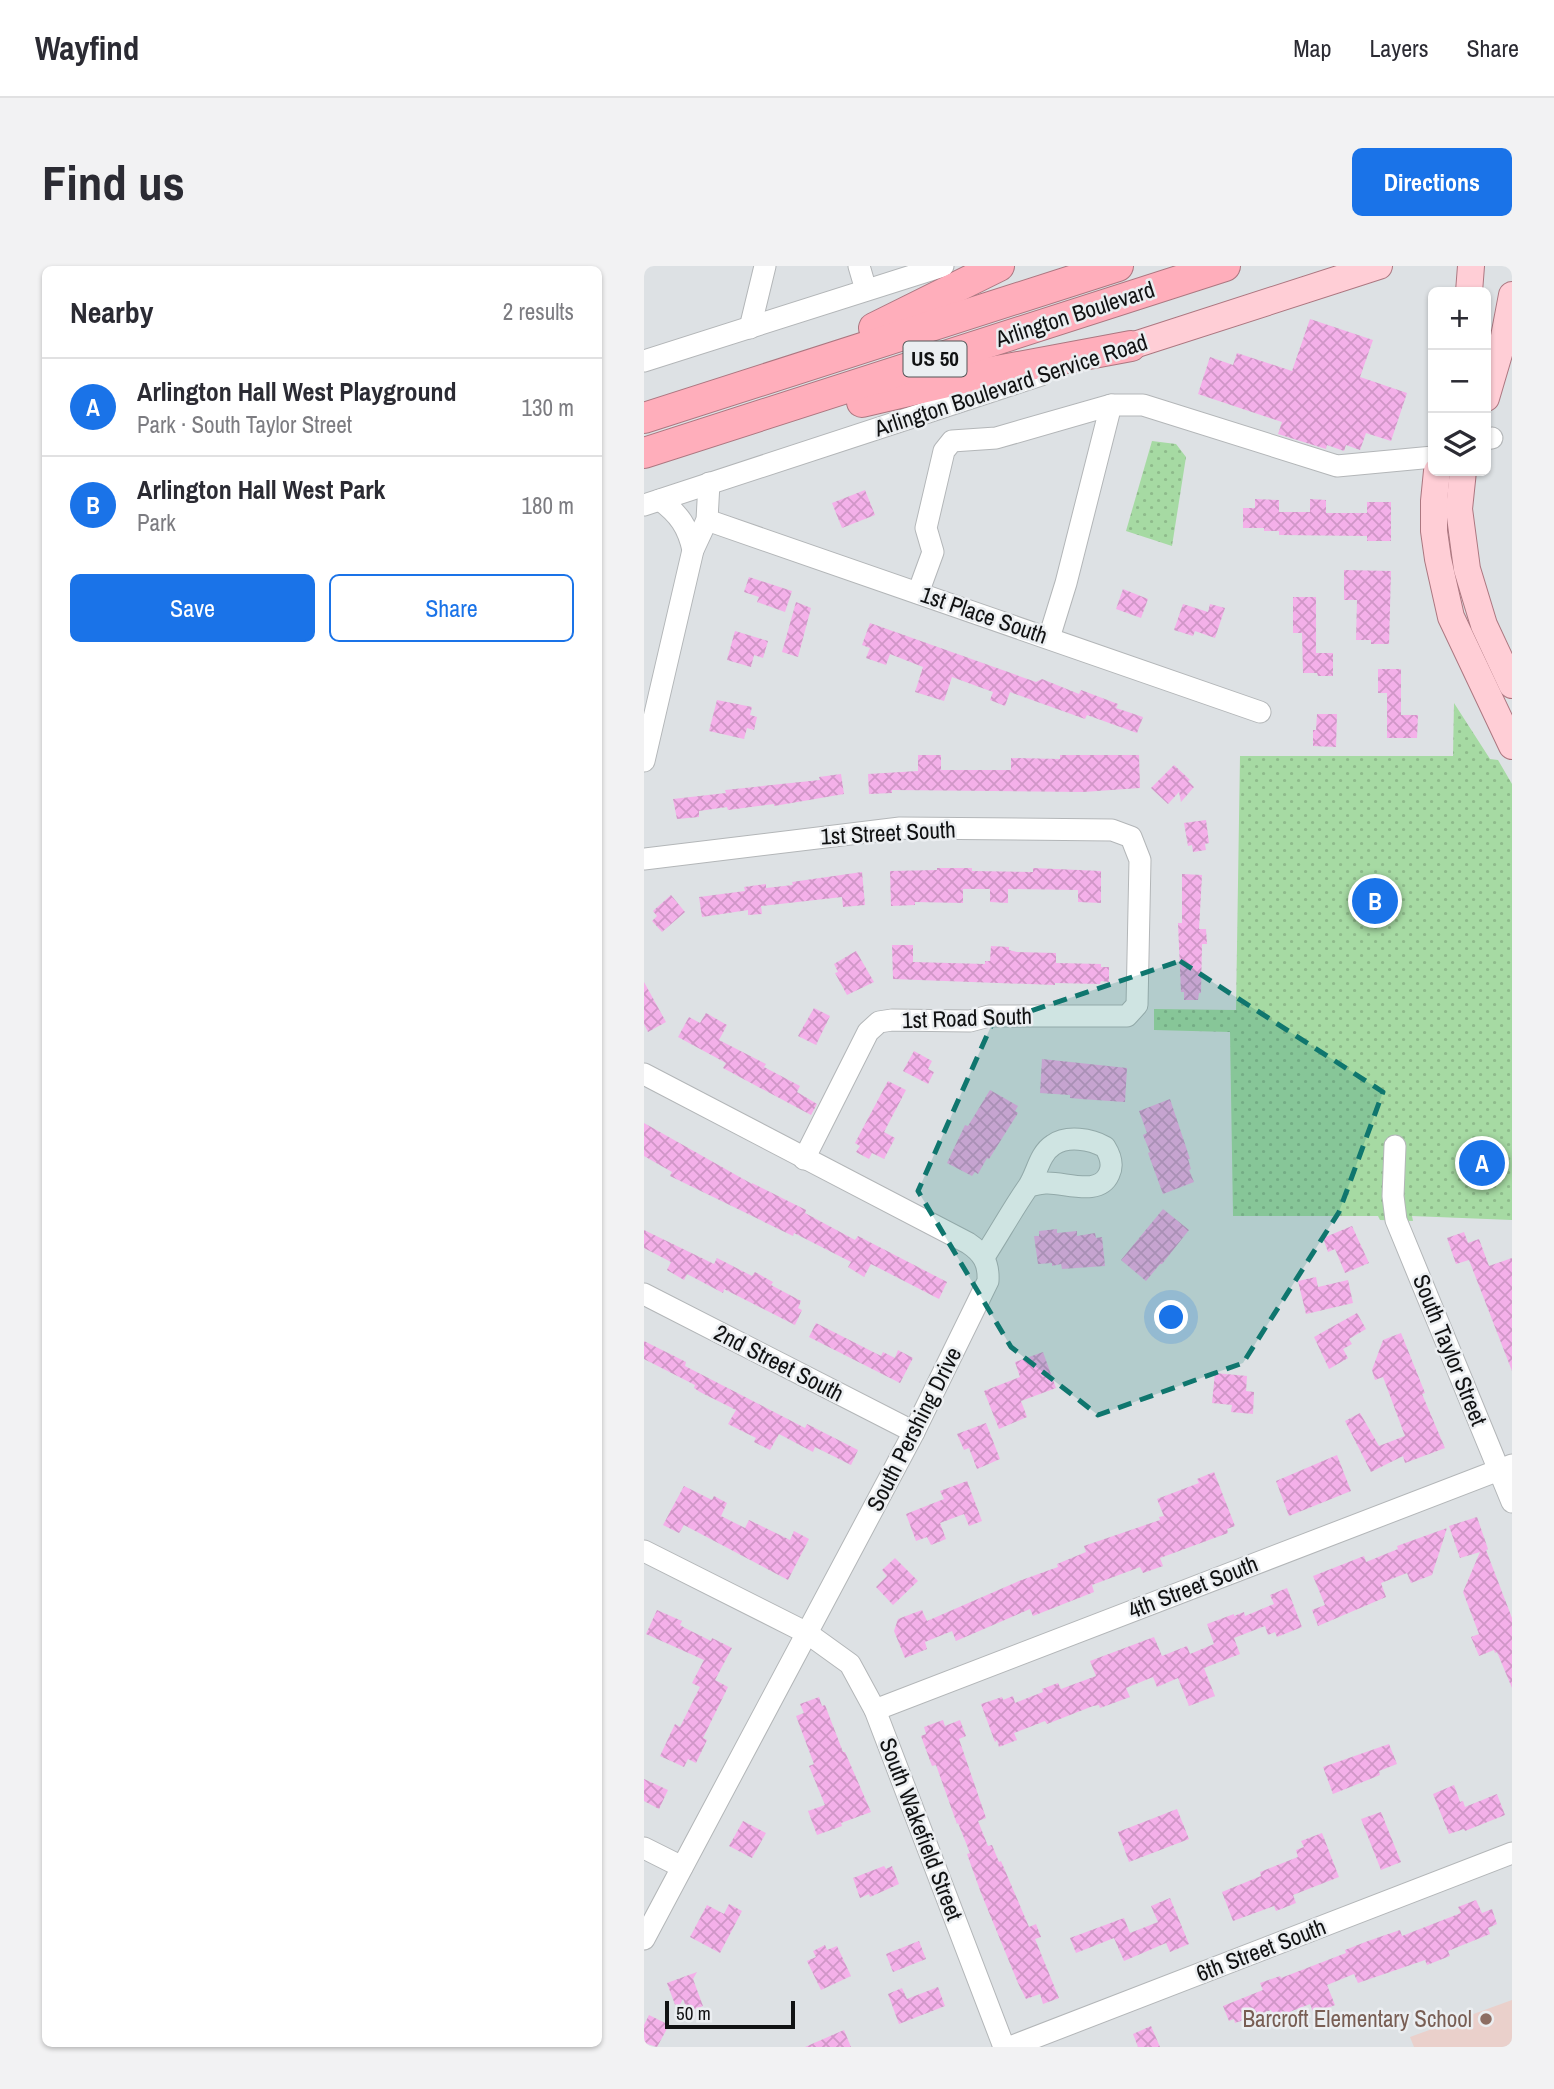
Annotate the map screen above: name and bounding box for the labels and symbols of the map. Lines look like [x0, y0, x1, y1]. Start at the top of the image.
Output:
street label: Arlington Boulevard [990, 273, 1158, 354]
street label: Arlington Boulevard Service Road [870, 326, 1151, 444]
road number: US 50 [904, 342, 966, 376]
street label: 1st Place South [917, 578, 1052, 651]
street label: 1st Street South [820, 813, 956, 852]
pin: B [1352, 875, 1398, 927]
street label: 1st Road South [901, 1000, 1032, 1035]
pin: A [1459, 1137, 1505, 1189]
street label: South Taylor Street [1406, 1270, 1495, 1430]
your location [1154, 1300, 1188, 1334]
street label: 2nd Street South [709, 1317, 849, 1409]
street label: South Pershing Drive [859, 1341, 968, 1516]
street label: 4th Street South [1124, 1548, 1262, 1625]
street label: South Wakefield Street [872, 1733, 971, 1925]
street label: 6th Street South [1192, 1911, 1330, 1988]
scale bar [665, 1998, 794, 2030]
place label: Barcroft Elementary School [1242, 2003, 1472, 2034]
marker: Barcroft Elementary School [1478, 2011, 1494, 2027]

